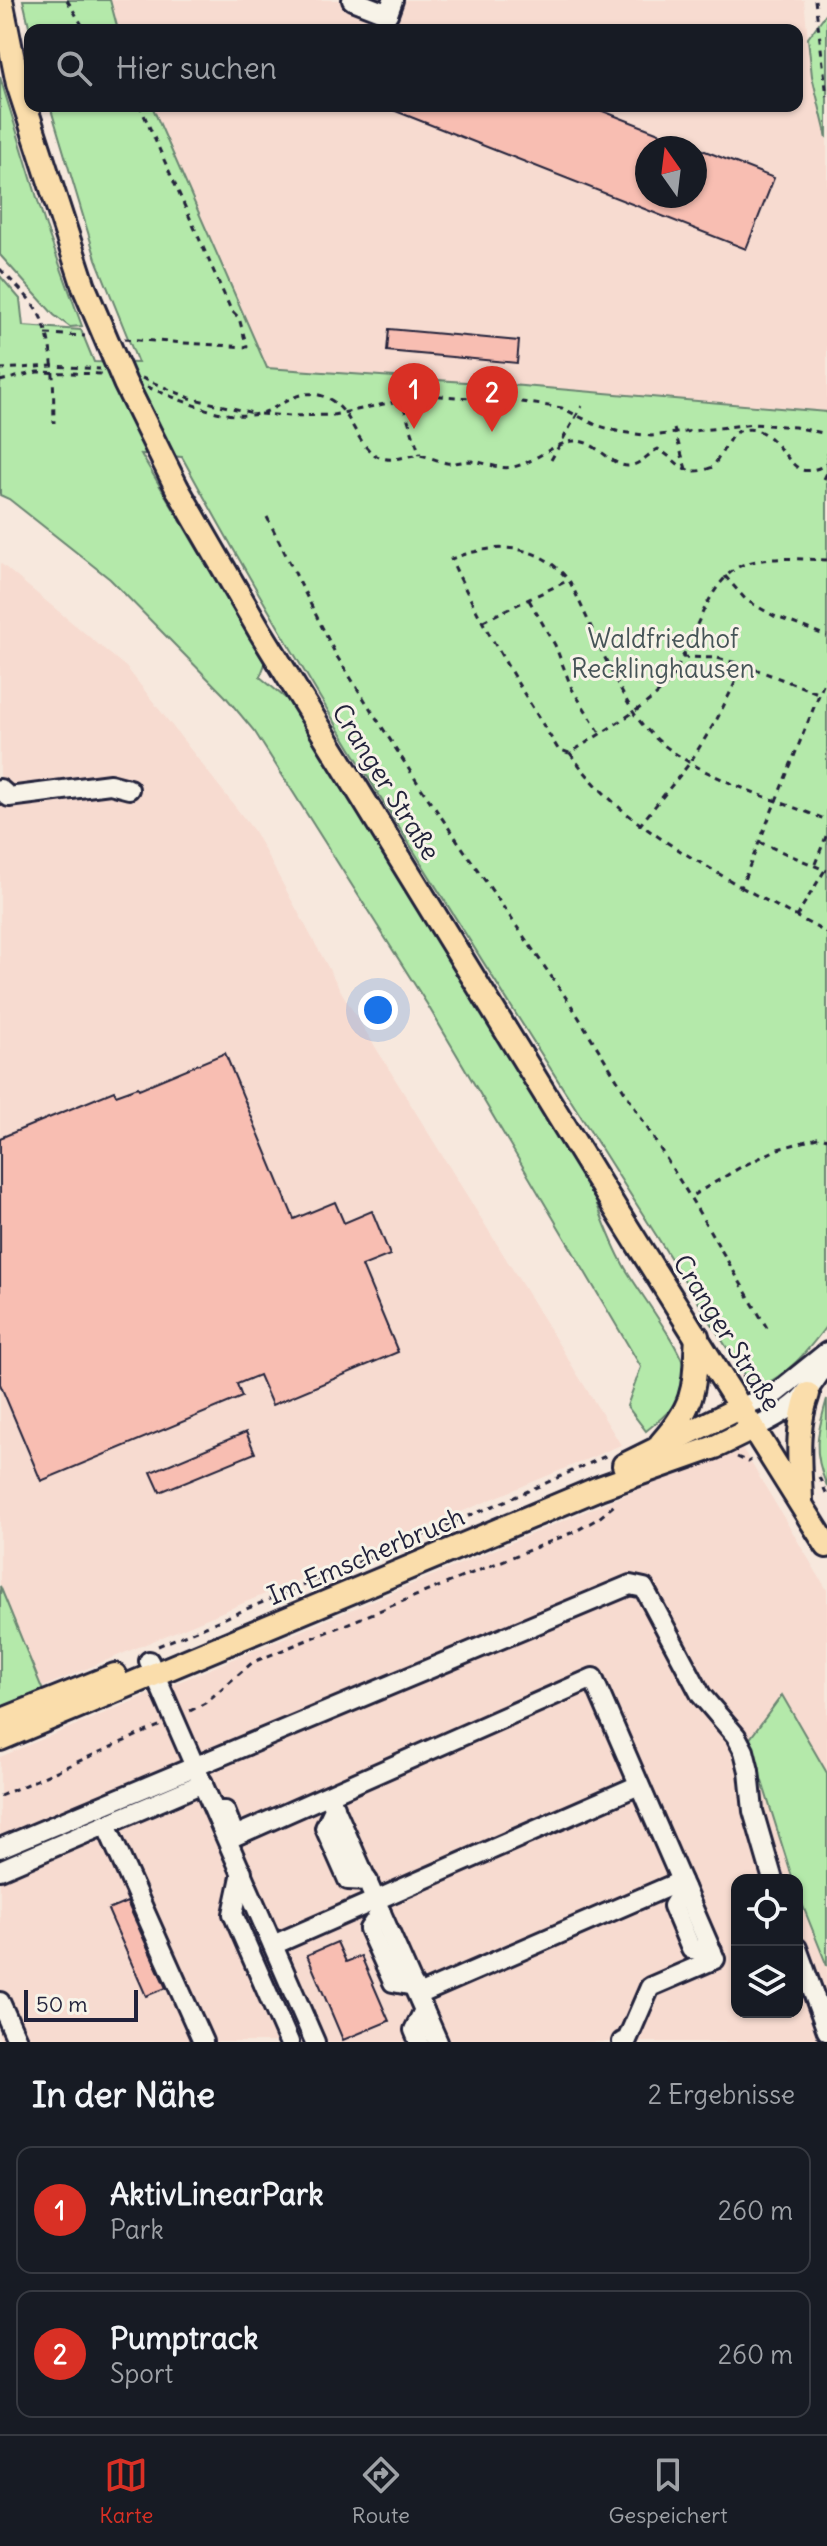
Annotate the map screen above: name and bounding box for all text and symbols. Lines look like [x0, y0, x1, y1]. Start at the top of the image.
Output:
search box [24, 24, 803, 112]
icon: search [52, 46, 96, 90]
text: Hier suchen [116, 49, 277, 87]
north arrow [635, 136, 707, 208]
pin: 1 [388, 363, 440, 429]
pin: 2 [466, 366, 518, 432]
park label: Waldfriedhof Recklinghausen [571, 622, 755, 685]
street label: Cranger Straße [325, 697, 448, 866]
your location [358, 990, 398, 1030]
street label: Cranger Straße [666, 1248, 789, 1417]
street label: Im Emscherbruch [262, 1499, 469, 1612]
map controls [731, 1874, 803, 2018]
button: locate [731, 1874, 803, 1946]
button: layers [731, 1946, 803, 2018]
scale bar [24, 1986, 138, 2022]
text: 50 m [36, 1990, 88, 2018]
text: In der Nähe [32, 2073, 215, 2116]
text: 2 Ergebnisse [648, 2078, 795, 2111]
text: AktivLinearPark [110, 2175, 323, 2213]
text: 1 [55, 2194, 65, 2227]
text: 260 m [718, 2194, 793, 2227]
text: Park [110, 2213, 164, 2246]
text: Pumptrack [110, 2319, 258, 2357]
text: 2 [53, 2338, 67, 2371]
text: 260 m [718, 2338, 793, 2371]
text: Sport [110, 2357, 173, 2390]
tab: Karte [99, 2453, 153, 2529]
tab: Route [352, 2453, 410, 2529]
tab: Gespeichert [608, 2453, 728, 2529]

